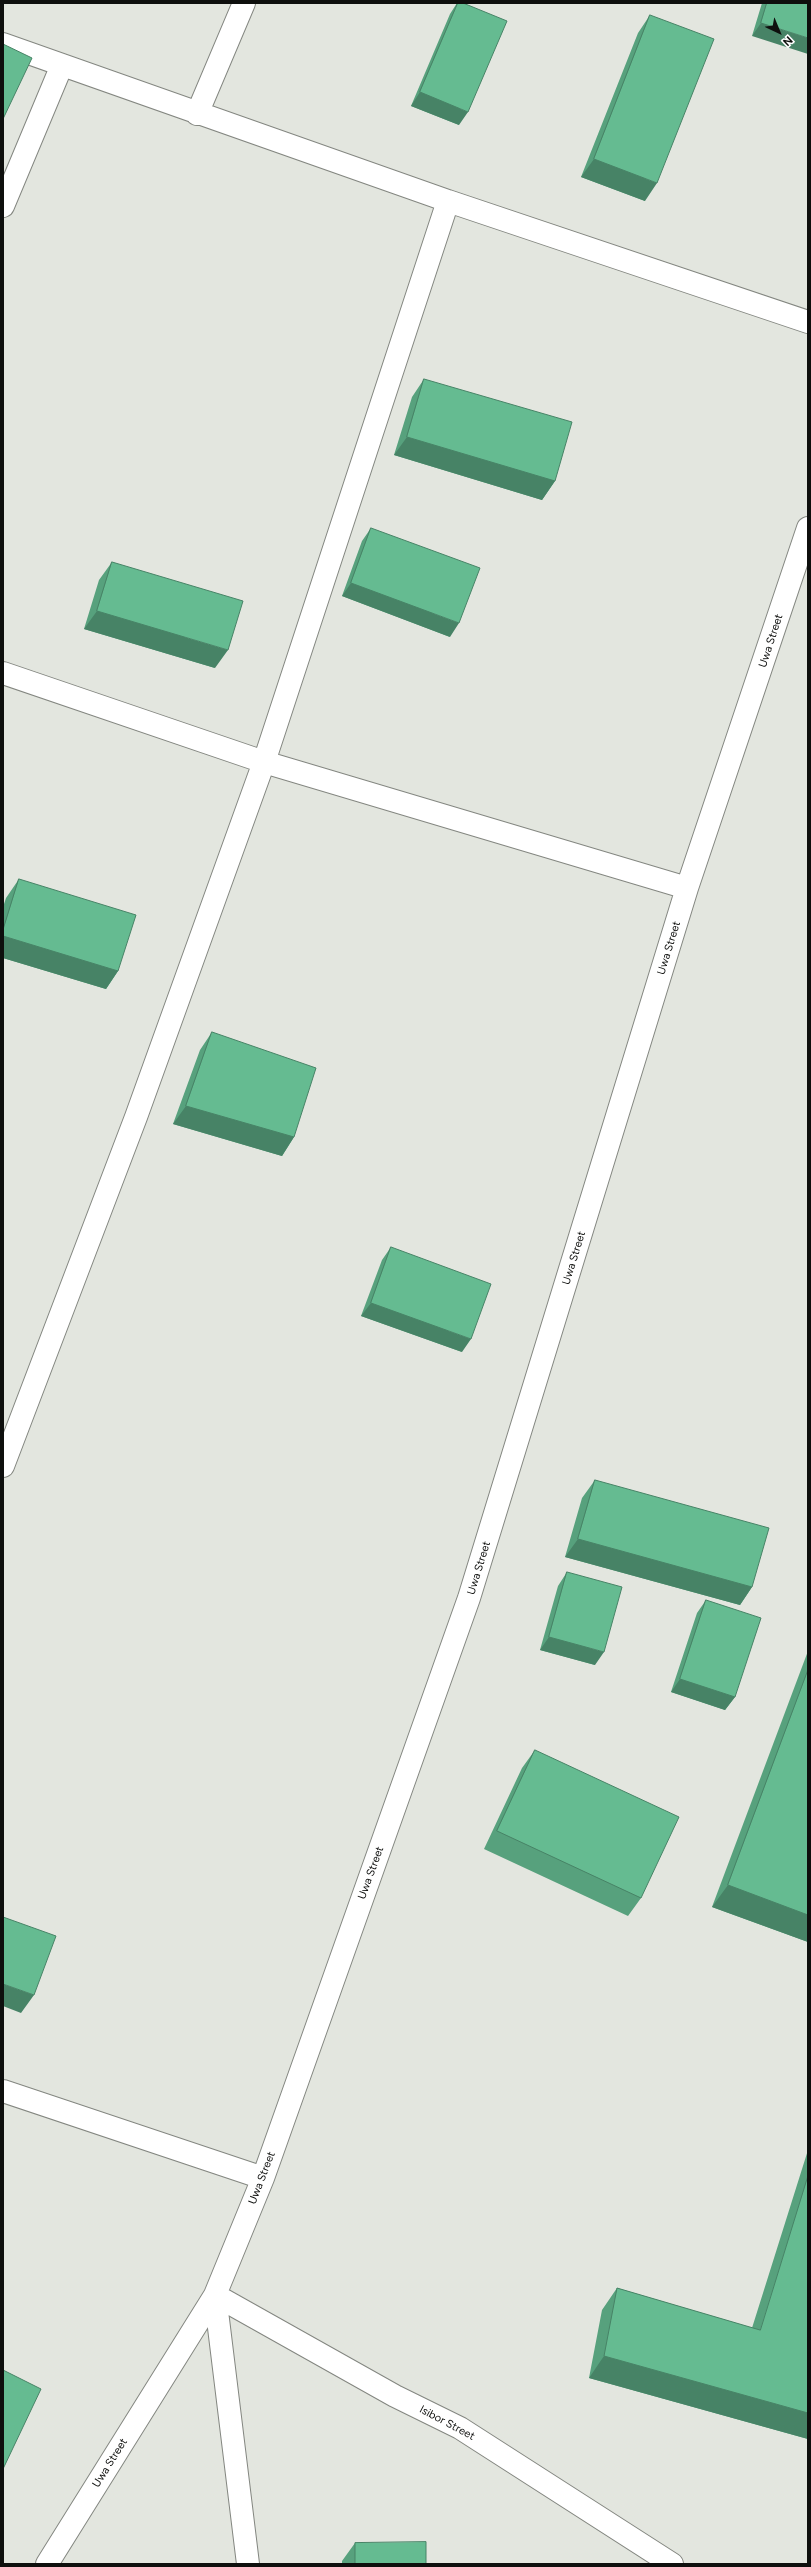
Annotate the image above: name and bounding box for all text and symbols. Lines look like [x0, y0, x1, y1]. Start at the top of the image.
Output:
north arrow [759, 12, 799, 52]
text: N [780, 33, 795, 49]
street label: Uwa Street [756, 613, 786, 669]
street label: Uwa Street [655, 920, 683, 976]
street label: Uwa Street [560, 1230, 588, 1286]
street label: Uwa Street [465, 1540, 493, 1596]
street label: Uwa Street [355, 1845, 387, 1901]
street label: Uwa Street [246, 2150, 278, 2206]
street label: Isibor Street [417, 2403, 477, 2443]
street label: Uwa Street [90, 2436, 130, 2490]

